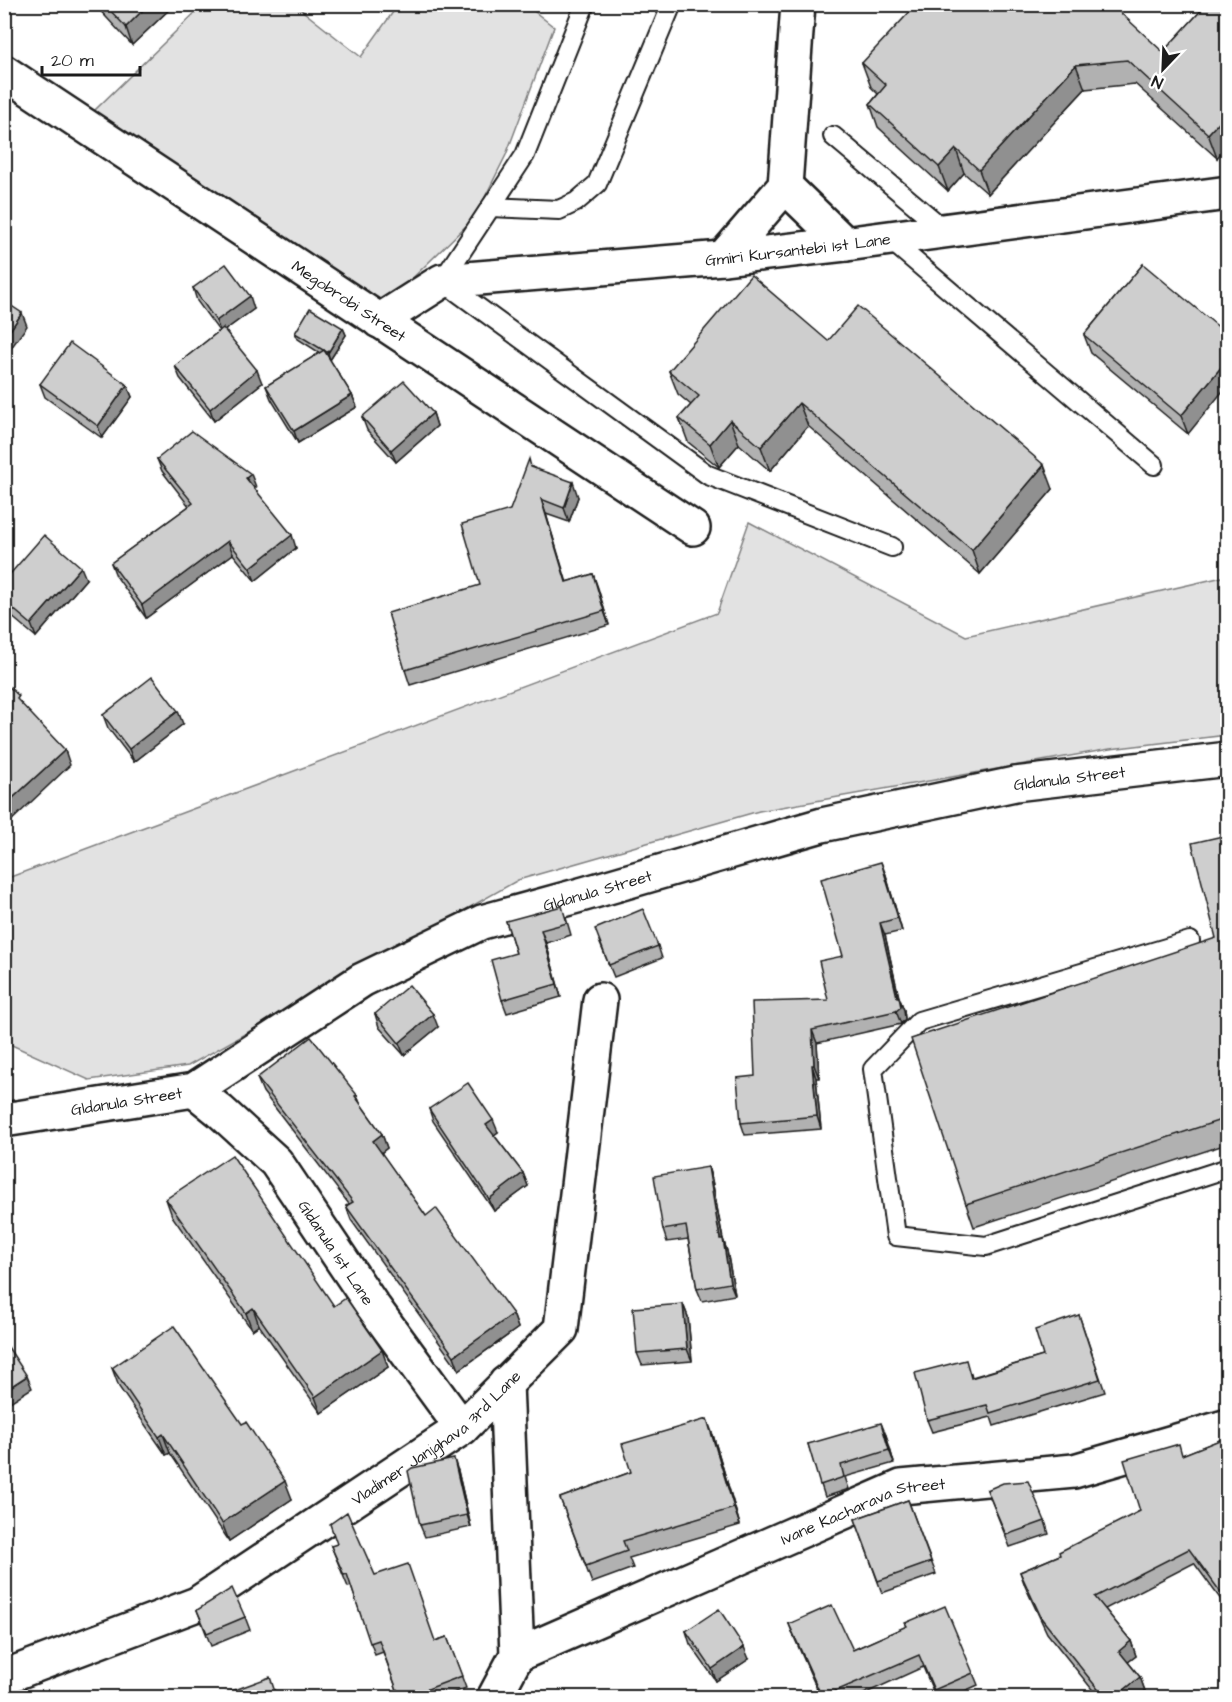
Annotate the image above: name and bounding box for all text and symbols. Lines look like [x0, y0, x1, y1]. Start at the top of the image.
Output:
scale bar [42, 39, 140, 77]
north arrow [1133, 39, 1193, 99]
text: 20 m [51, 48, 94, 73]
text: N [1149, 70, 1166, 94]
street label: Gmiri Kursantebi 1st Lane [705, 228, 892, 271]
street label: Megobrobi Street [287, 255, 411, 348]
street label: Gldanula Street [1012, 761, 1127, 796]
street label: Gldanula Street [540, 865, 655, 917]
street label: Gldanula Street [69, 1082, 184, 1121]
street label: Gldanula 1st Lane [293, 1196, 379, 1310]
street label: Vladimer Janjghava 3rd Lane [347, 1365, 526, 1511]
street label: Ivane Kacharava Street [777, 1473, 947, 1550]

